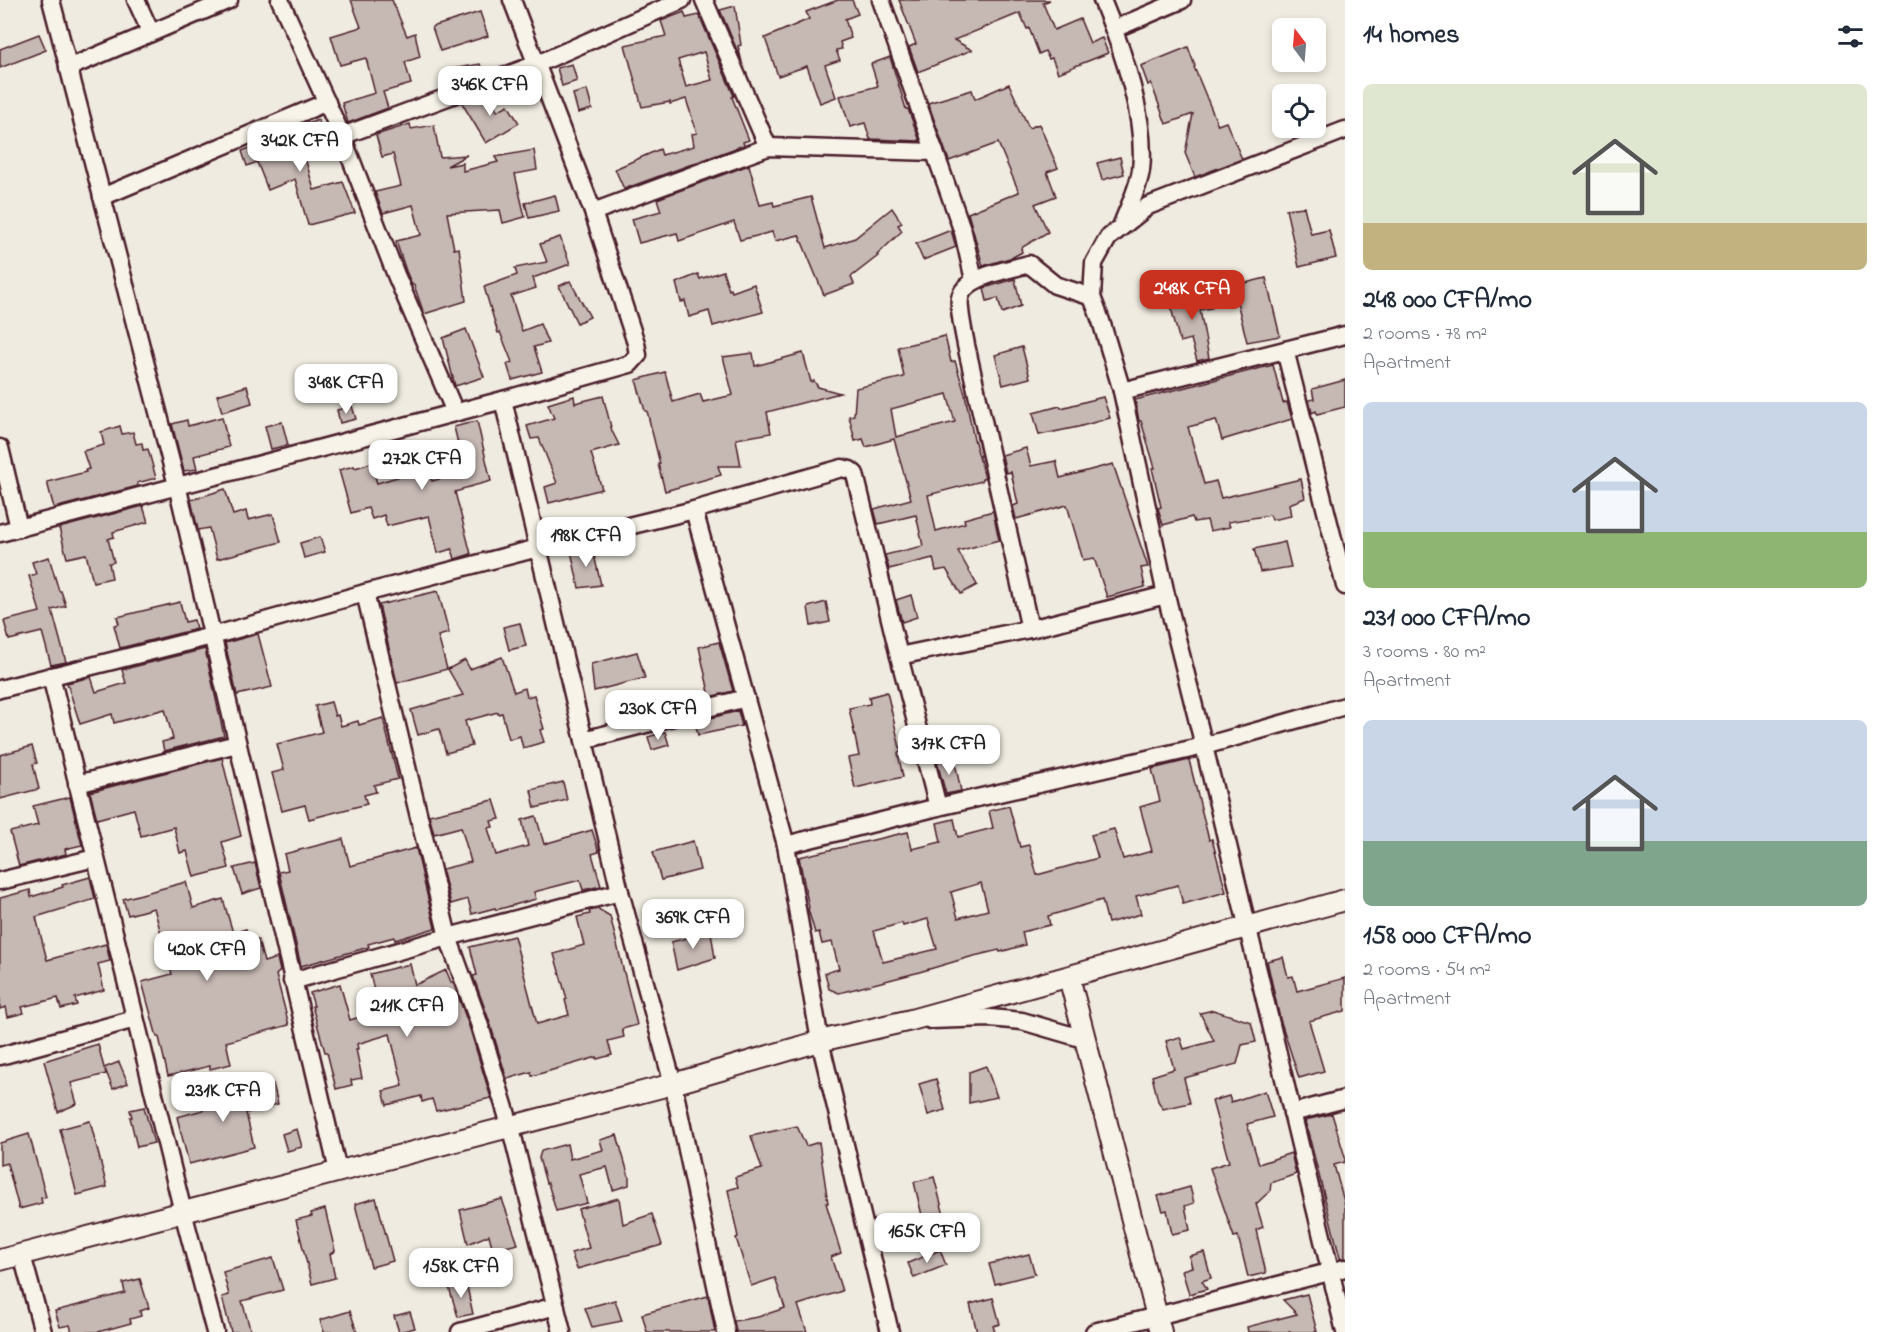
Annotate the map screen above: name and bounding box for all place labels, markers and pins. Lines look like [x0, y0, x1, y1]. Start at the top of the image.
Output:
pin: 346K CFA [428, 66, 552, 117]
pin: 342K CFA [238, 122, 362, 173]
pin: 248K CFA [1130, 270, 1254, 321]
pin: 348K CFA [284, 364, 408, 415]
pin: 272K CFA [360, 440, 484, 491]
pin: 198K CFA [524, 517, 648, 568]
pin: 230K CFA [596, 690, 720, 741]
pin: 317K CFA [887, 725, 1011, 776]
pin: 369K CFA [631, 899, 755, 950]
pin: 420K CFA [145, 931, 269, 982]
pin: 211K CFA [345, 987, 469, 1038]
pin: 231K CFA [161, 1072, 285, 1123]
pin: 165K CFA [865, 1213, 989, 1264]
pin: 158K CFA [399, 1248, 523, 1299]

